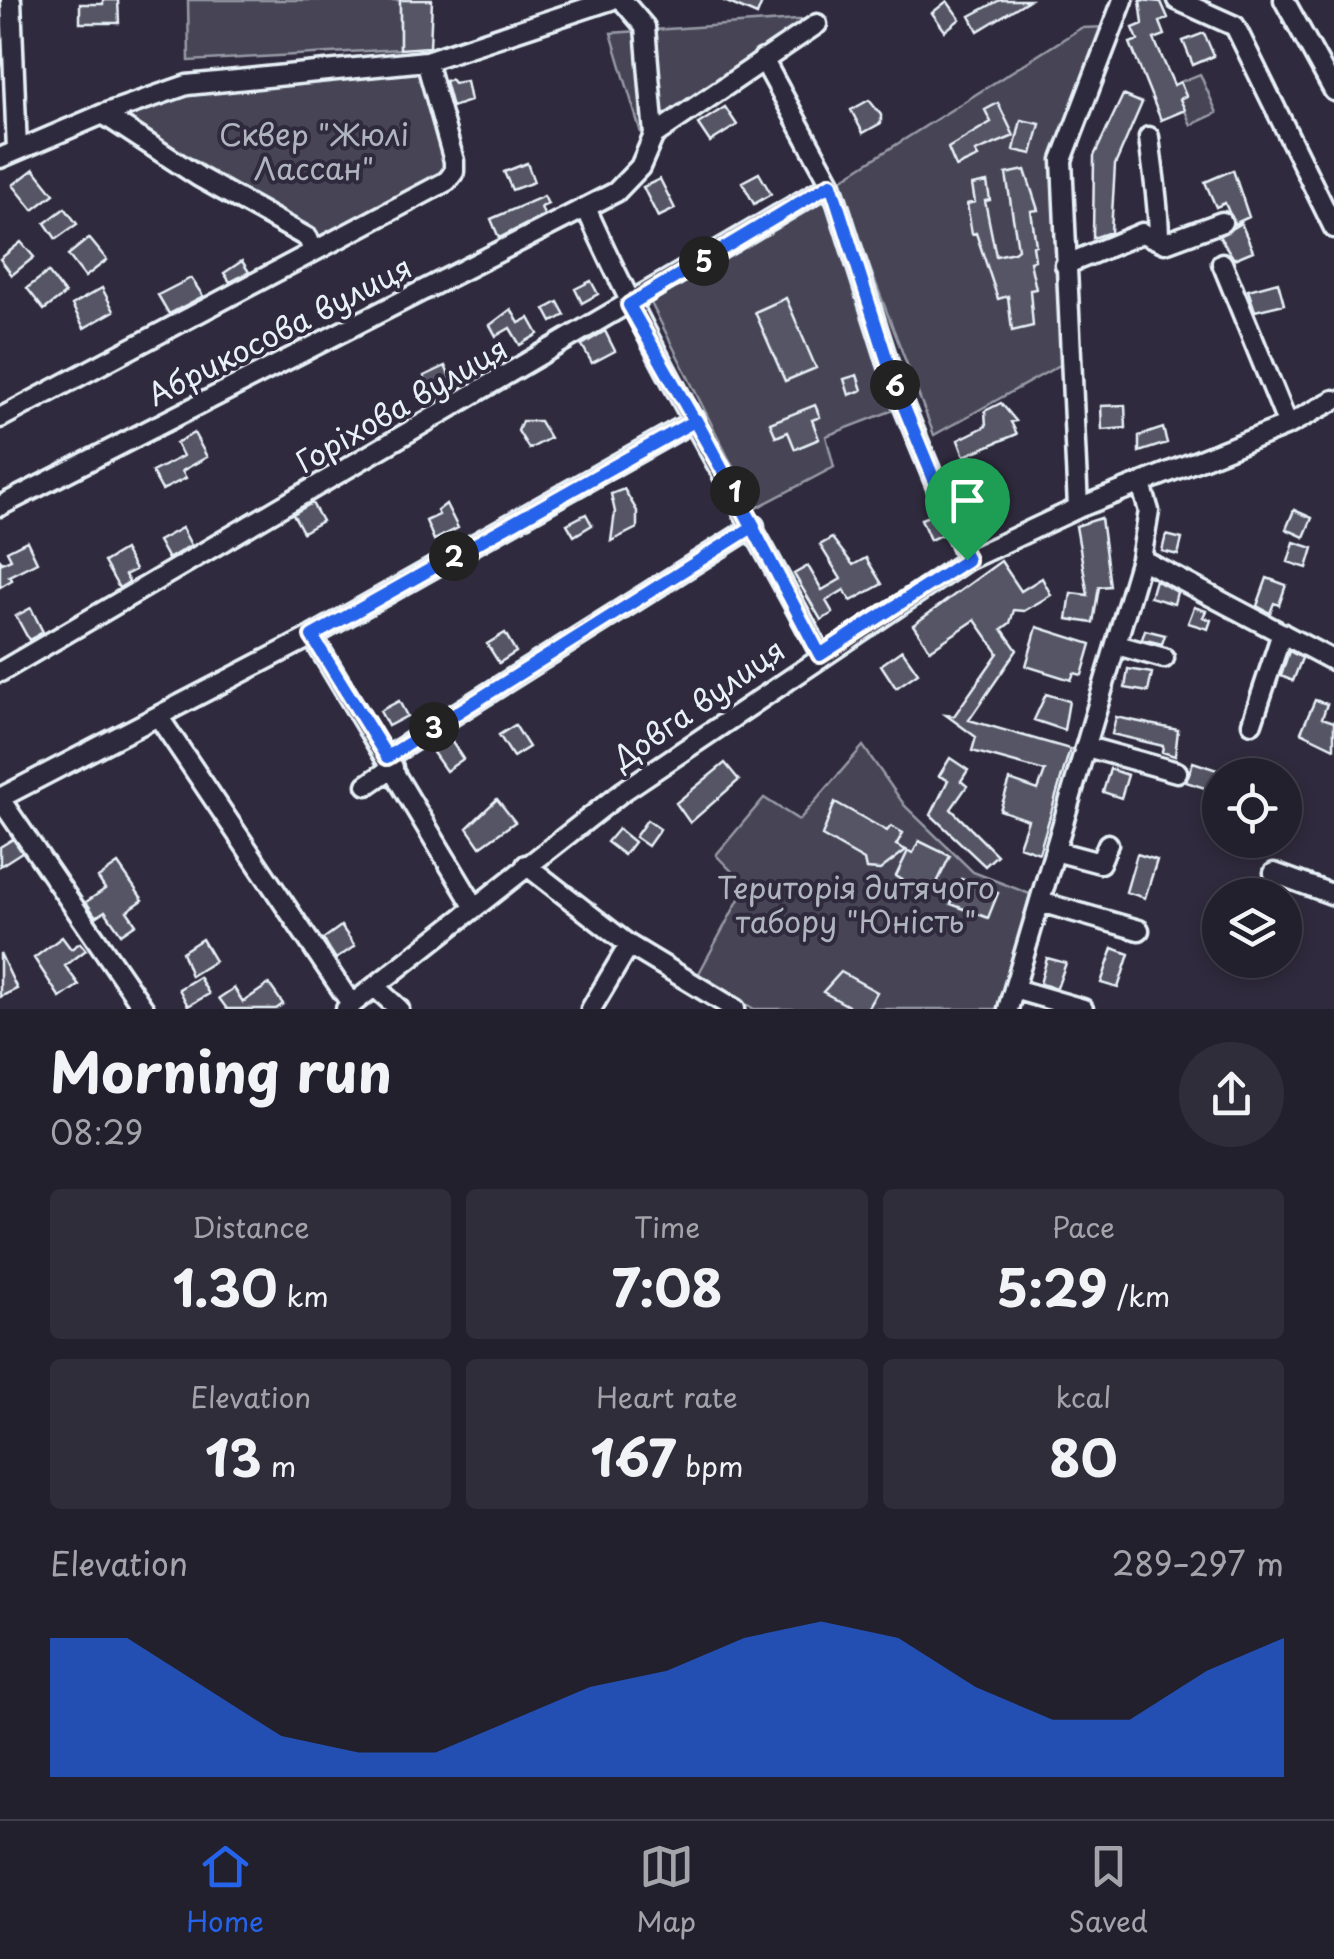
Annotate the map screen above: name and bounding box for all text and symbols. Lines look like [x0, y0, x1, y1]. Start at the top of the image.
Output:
park label: Сквер "Жюлі Лассан" [219, 111, 409, 190]
pin: 5 [679, 236, 729, 286]
text: 5 [695, 239, 713, 282]
street label: Абрикосова вулиця [139, 244, 419, 416]
street label: Горіхова вулиця [286, 325, 515, 483]
pin: 6 [870, 360, 920, 410]
text: 6 [885, 363, 905, 406]
pin [925, 458, 1010, 561]
pin: 1 [710, 466, 760, 516]
text: 1 [728, 469, 742, 512]
icon: arrive [940, 473, 995, 528]
pin: 2 [429, 531, 479, 581]
text: 2 [444, 534, 464, 577]
street label: Довга вулиця [601, 627, 793, 780]
pin: 3 [409, 702, 459, 752]
text: 3 [425, 705, 443, 748]
map controls [1202, 758, 1302, 978]
button: locate [1202, 758, 1302, 858]
park label: Територія дитячого табору "Юність" [717, 864, 995, 943]
button: layers [1202, 878, 1302, 978]
text: Morning run [50, 1029, 392, 1112]
button: share [1179, 1042, 1284, 1147]
text: 08:29 [50, 1108, 143, 1156]
text: Distance [192, 1205, 309, 1248]
text: Time [634, 1205, 700, 1248]
text: Pace [1052, 1205, 1115, 1248]
text: 1.30 [173, 1248, 278, 1324]
text: 7:08 [611, 1248, 722, 1324]
text: 5:29 [996, 1248, 1108, 1324]
text: km [278, 1274, 329, 1317]
text: /km [1108, 1274, 1170, 1317]
text: Elevation [190, 1375, 311, 1418]
text: Heart rate [596, 1375, 738, 1418]
text: kcal [1055, 1375, 1111, 1418]
text: 13 [205, 1418, 262, 1494]
text: 167 [591, 1418, 676, 1494]
text: 80 [1049, 1418, 1118, 1494]
text: m [262, 1444, 296, 1487]
text: bpm [676, 1444, 743, 1487]
text: Elevation [50, 1539, 188, 1587]
text: 289–297 m [1112, 1539, 1284, 1587]
tab: Home [186, 1839, 264, 1942]
tab: Map [636, 1839, 696, 1942]
tab: Saved [1068, 1839, 1148, 1942]

